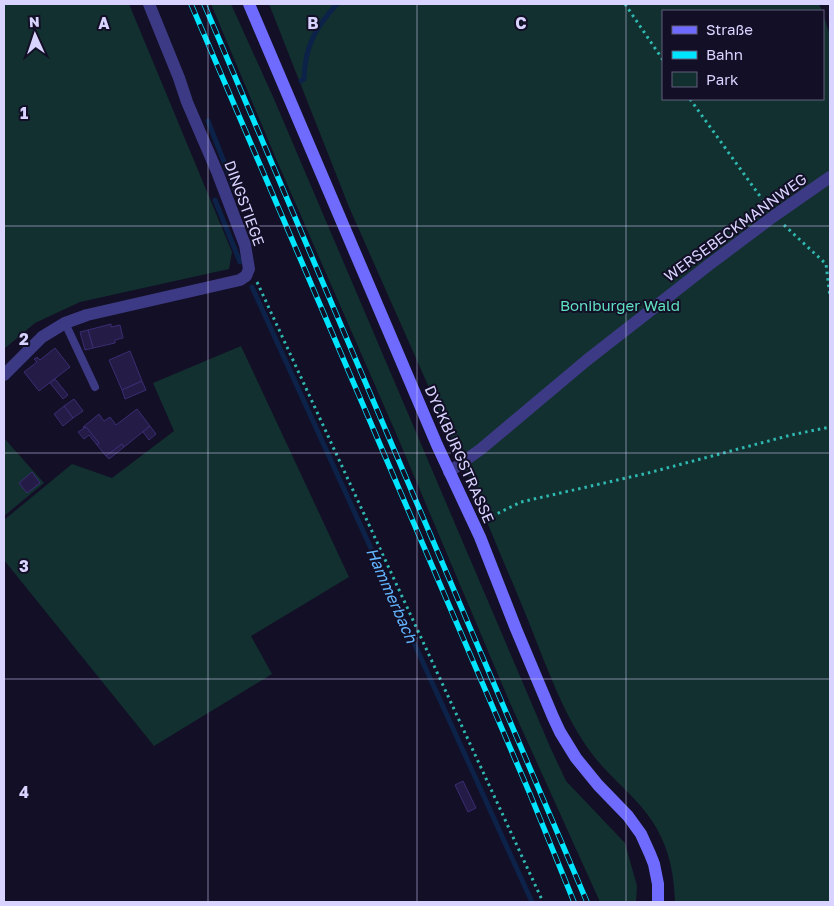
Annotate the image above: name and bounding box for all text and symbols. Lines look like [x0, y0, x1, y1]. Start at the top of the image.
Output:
north arrow [10, 10, 60, 60]
legend [662, 10, 824, 100]
text: N [29, 13, 40, 30]
text: A [98, 13, 110, 33]
text: B [307, 13, 319, 33]
text: C [515, 13, 527, 33]
text: Straße [706, 20, 753, 38]
text: Bahn [706, 45, 743, 63]
text: Park [706, 70, 739, 88]
text: 1 [20, 103, 28, 123]
street label: DINGSTIEGE [221, 158, 269, 248]
street label: WERSEBECKMANNWEG [660, 169, 810, 285]
park label: Boniburger Wald [560, 296, 680, 314]
text: 2 [19, 329, 29, 349]
street label: DYCKBURGSTRASSE [422, 382, 498, 526]
water label: Hammerbach [362, 544, 422, 647]
text: 3 [19, 556, 29, 576]
text: 4 [19, 782, 29, 802]

